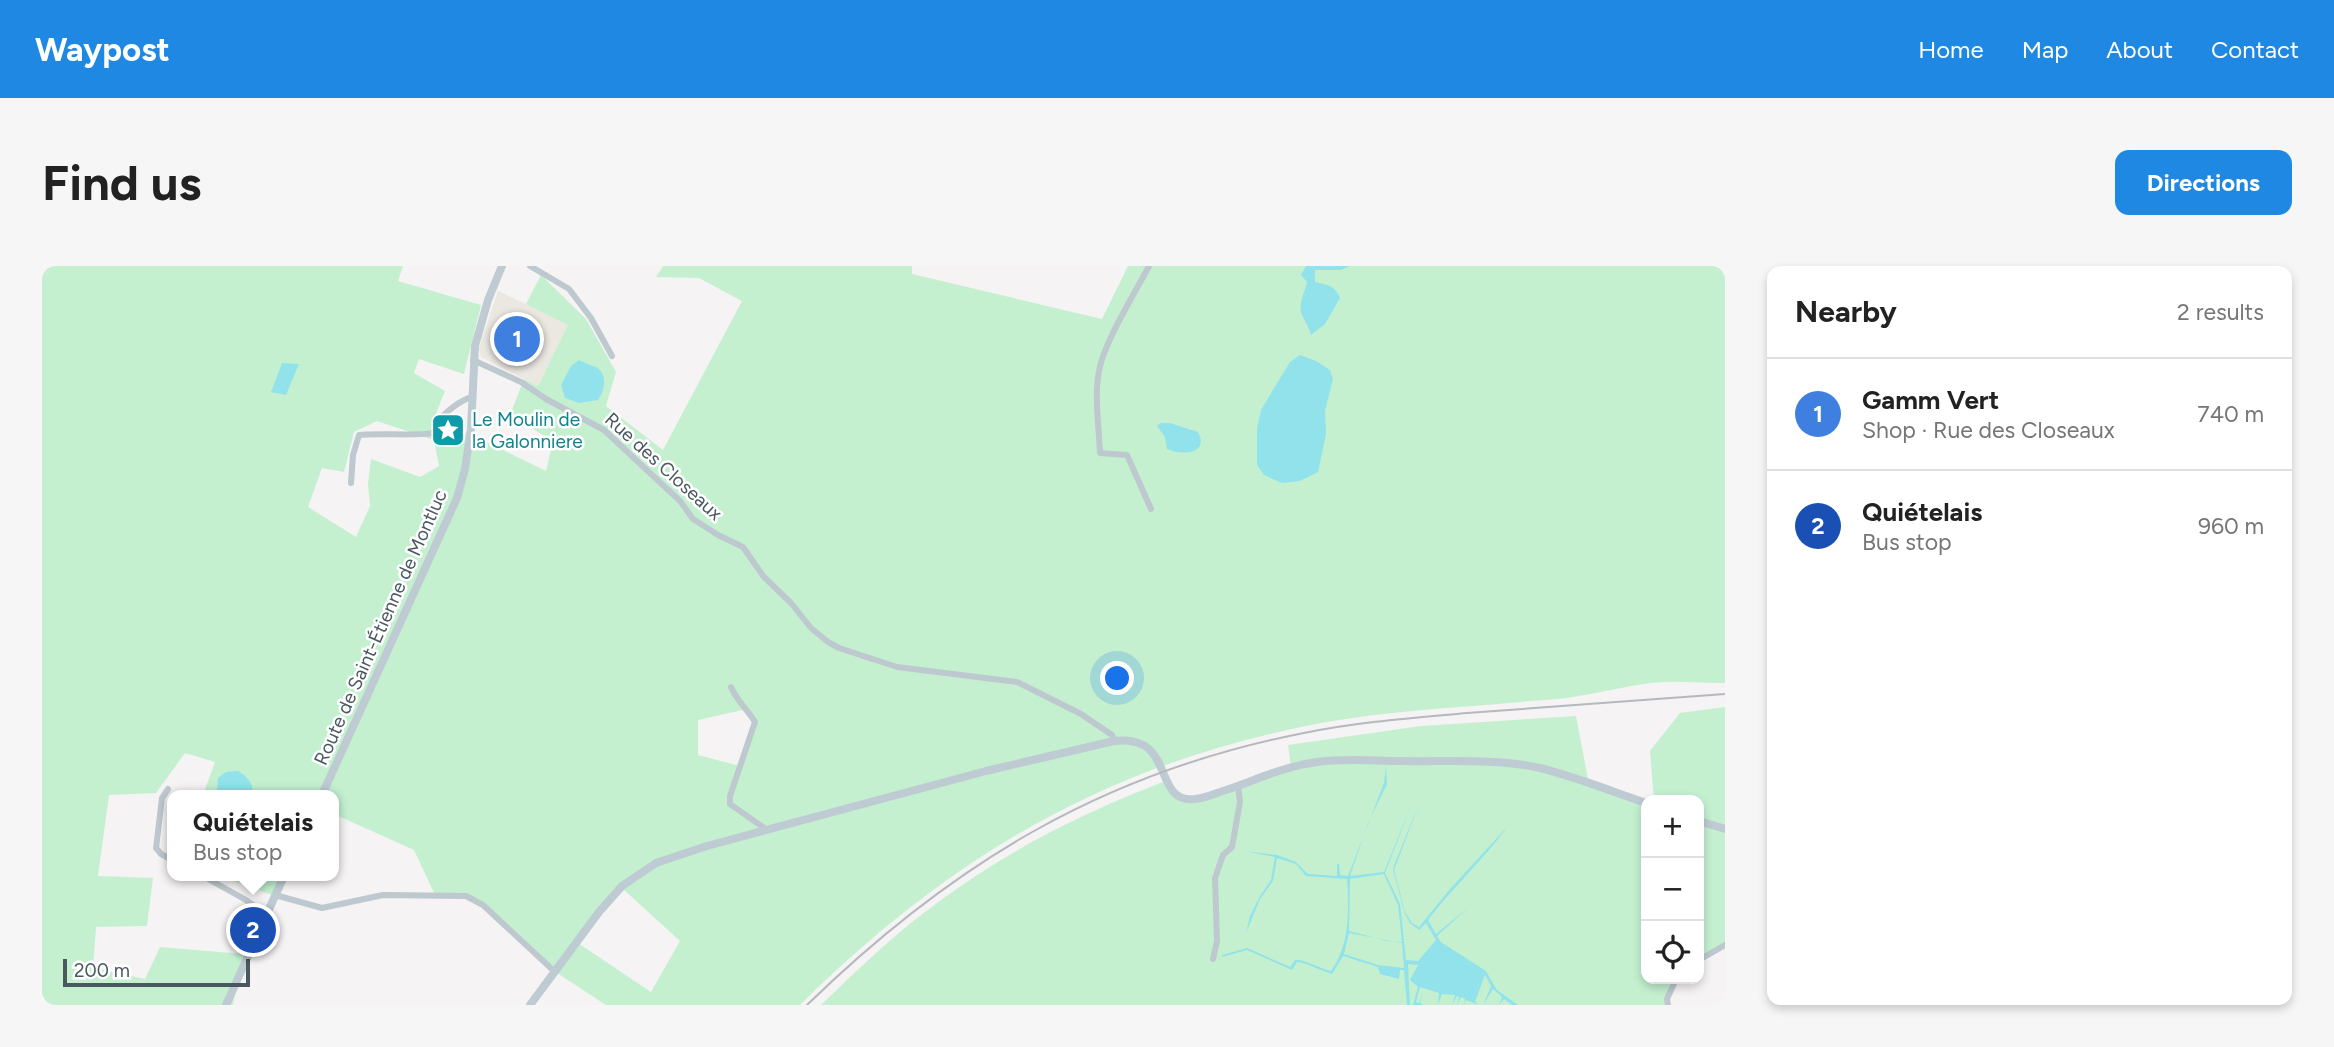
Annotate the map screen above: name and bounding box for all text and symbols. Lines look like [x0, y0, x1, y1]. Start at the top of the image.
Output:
text: Waypost [35, 30, 170, 69]
text: Home [1918, 35, 1984, 64]
text: Map [2022, 35, 2068, 64]
text: About [2106, 35, 2173, 64]
text: Contact [2211, 35, 2299, 64]
button: Directions [2115, 150, 2292, 215]
text: Find us [42, 153, 201, 212]
text: Nearby [1795, 293, 1897, 330]
text: 2 results [2177, 298, 2264, 326]
pin: 1 [494, 313, 540, 365]
text: Gamm Vert [1862, 384, 1999, 416]
text: 1 [1813, 400, 1823, 428]
text: 740 m [2197, 400, 2264, 428]
place label: Le Moulin de la Galonniere [472, 408, 583, 453]
street label: Rue des Closeaux [600, 408, 727, 525]
place icon: Le Moulin de la Galonniere [429, 411, 467, 449]
text: Shop · Rue des Closeaux [1862, 416, 2115, 444]
street label: Route de Saint-Étienne de Montluc [309, 486, 452, 768]
text: Quiételais [1862, 496, 1982, 528]
text: 2 [1811, 512, 1825, 540]
text: 960 m [2198, 512, 2264, 540]
text: Bus stop [1862, 528, 1952, 556]
your location [1100, 661, 1134, 695]
popup [167, 790, 339, 881]
map controls [1641, 795, 1704, 984]
button: + [1641, 795, 1704, 858]
text: Quiételais [193, 806, 313, 838]
text: Bus stop [193, 838, 282, 866]
button: − [1641, 858, 1704, 921]
pin: 2 [230, 904, 276, 956]
button: locate [1641, 921, 1704, 984]
scale bar [63, 956, 250, 988]
text: 200 m [74, 959, 130, 982]

